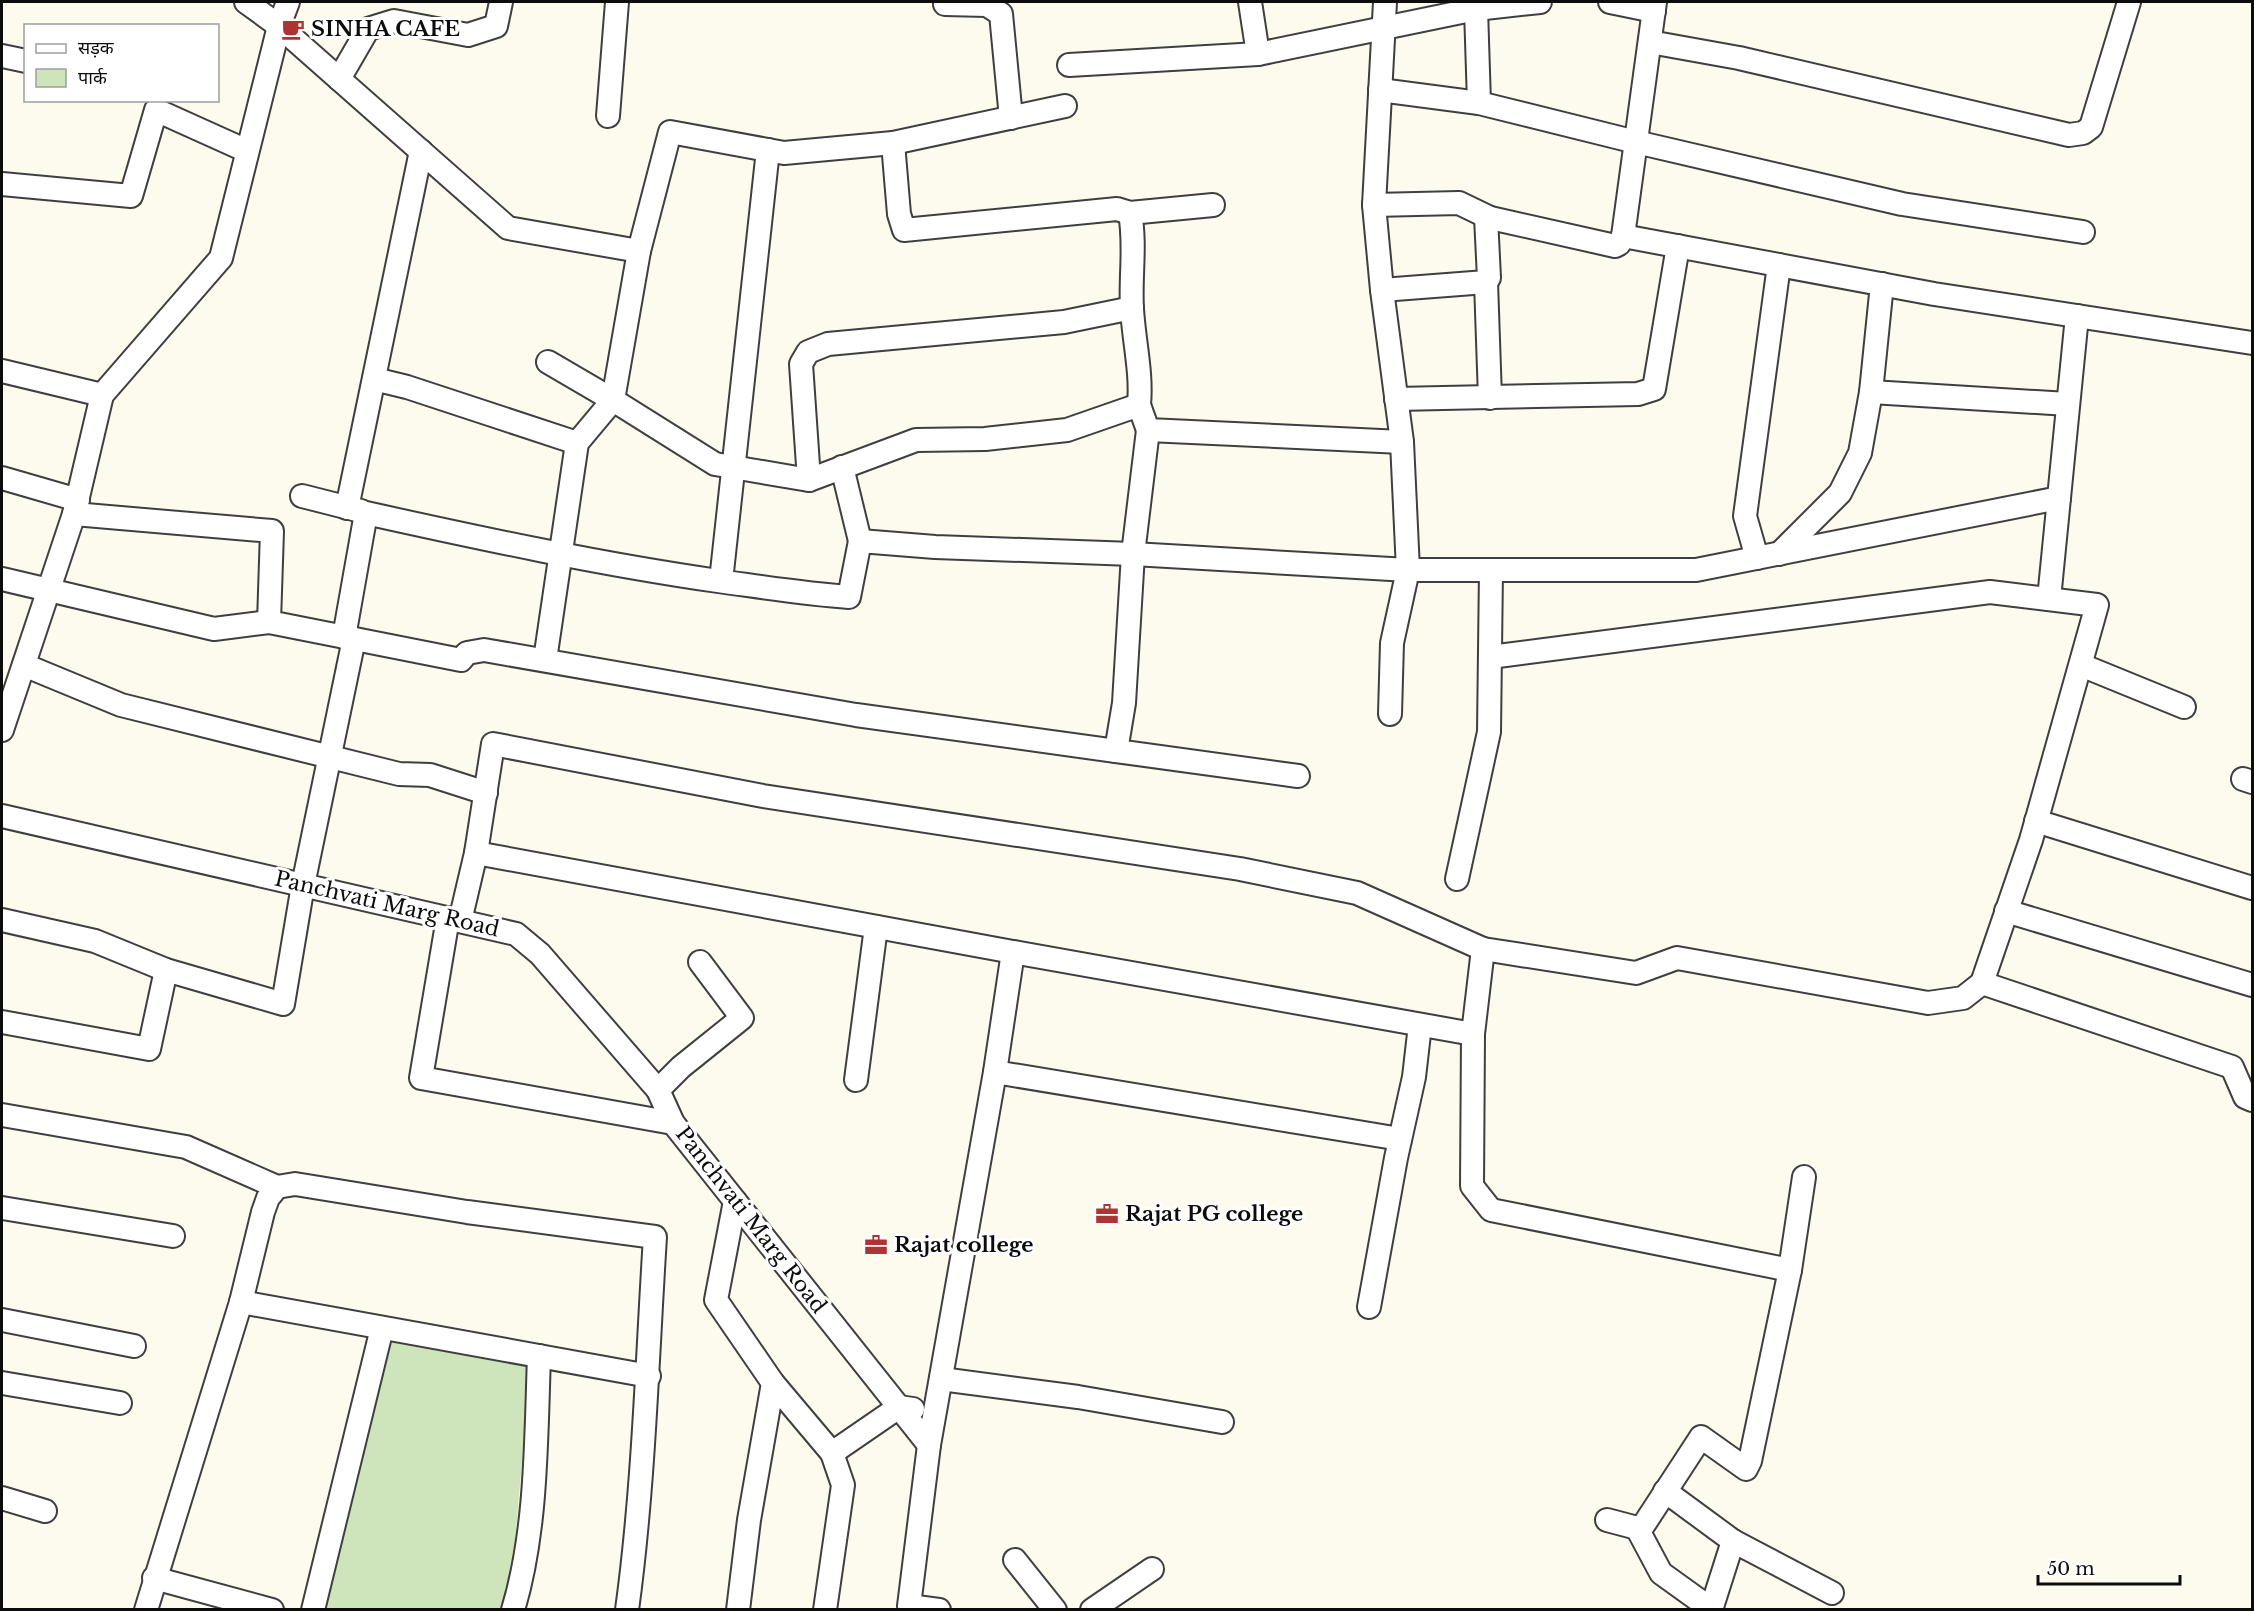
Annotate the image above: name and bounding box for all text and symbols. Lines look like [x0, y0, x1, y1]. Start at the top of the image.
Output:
cafe icon: SINHA CAFE [280, 16, 306, 42]
place label: SINHA CAFE [311, 16, 460, 42]
legend [24, 24, 219, 102]
text: सड़क [78, 37, 115, 59]
text: पार्क [78, 67, 108, 89]
street label: Panchvati Marg Road [272, 865, 502, 943]
street label: Panchvati Marg Road [670, 1121, 832, 1319]
office icon: Rajat PG college [1094, 1201, 1120, 1227]
place label: Rajat PG college [1125, 1201, 1303, 1227]
office icon: Rajat college [863, 1232, 889, 1258]
place label: Rajat college [894, 1232, 1034, 1258]
scale bar [2038, 1548, 2180, 1586]
text: 50 m [2047, 1558, 2095, 1580]

